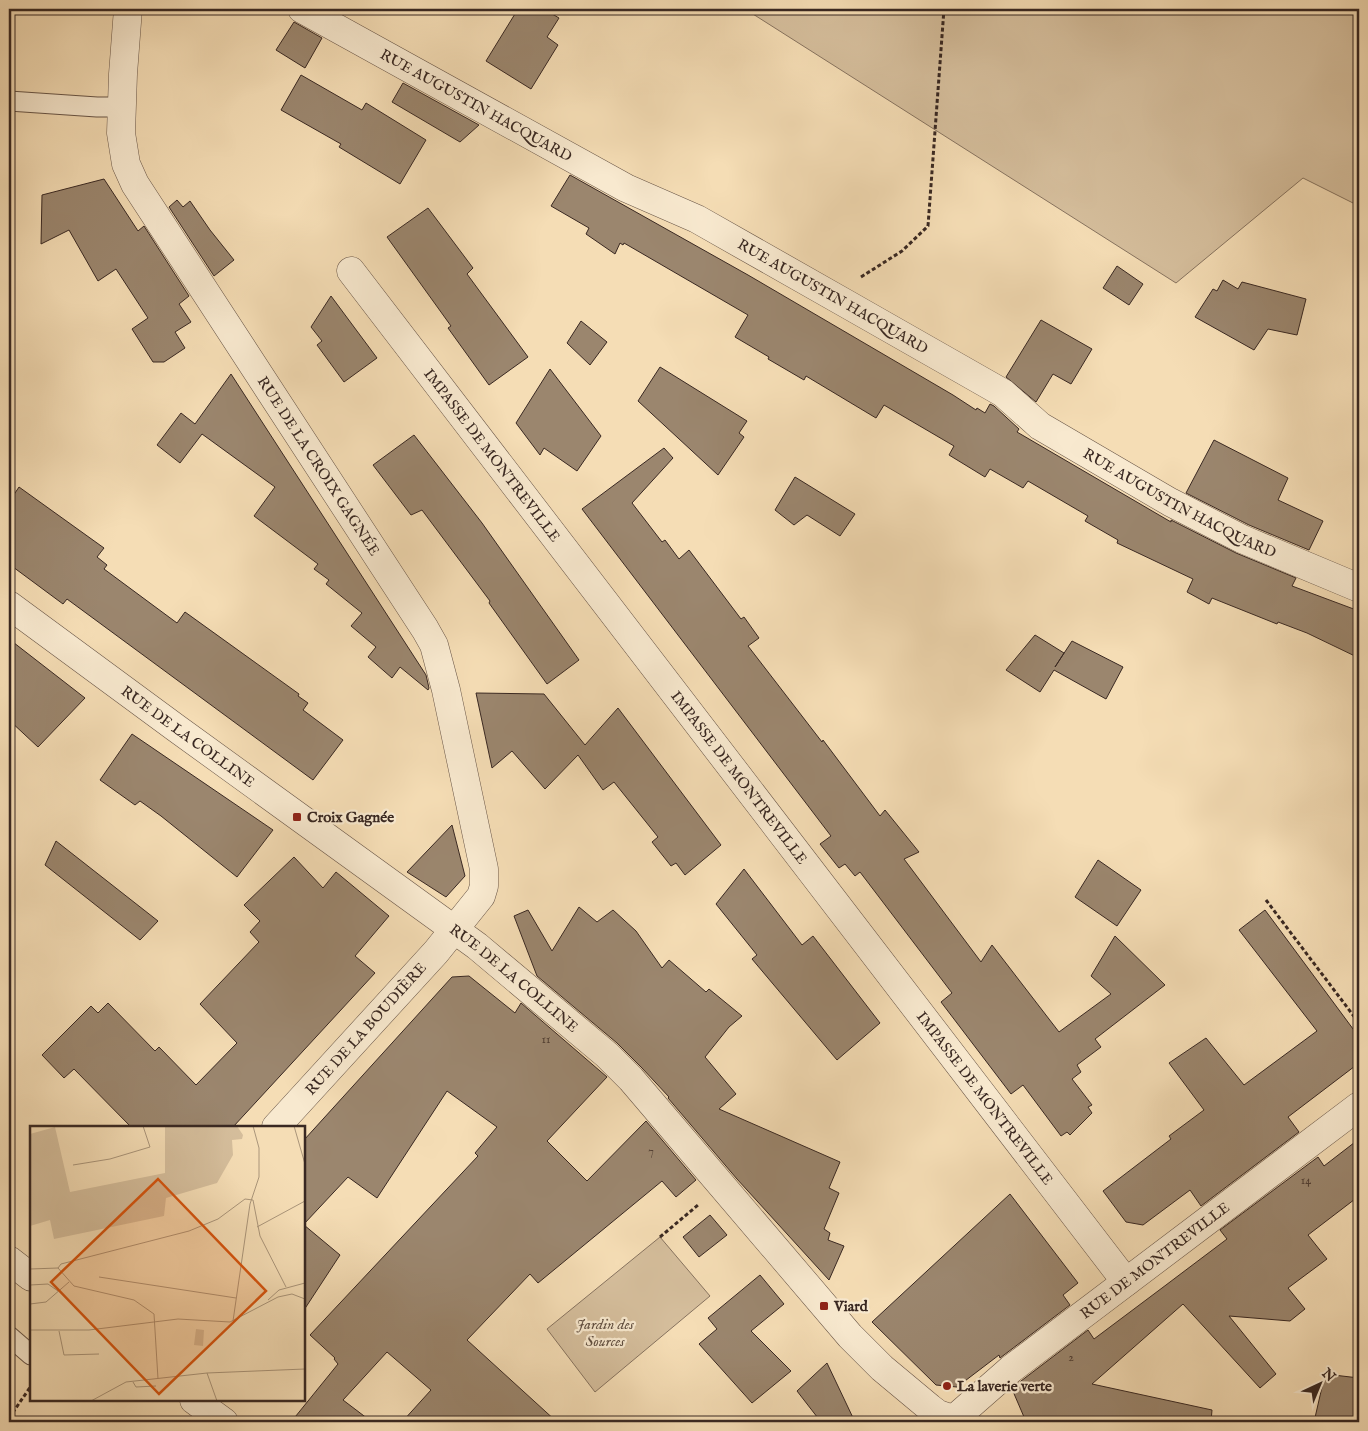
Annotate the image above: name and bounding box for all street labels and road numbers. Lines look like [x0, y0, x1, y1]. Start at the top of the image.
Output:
street label: RUE AUGUSTIN HACQUARD [377, 45, 575, 166]
street label: RUE AUGUSTIN HACQUARD [734, 235, 932, 358]
street label: IMPASSE DE MONTREVILLE [420, 365, 565, 546]
street label: RUE DE LA CROIX GAGNÉE [253, 373, 384, 559]
street label: RUE AUGUSTIN HACQUARD [1080, 444, 1279, 562]
street label: RUE DE LA COLLINE [117, 681, 259, 791]
street label: IMPASSE DE MONTREVILLE [667, 687, 812, 868]
street label: RUE DE LA COLLINE [446, 920, 582, 1036]
street label: RUE DE LA BOUDIÈRE [301, 959, 431, 1099]
street label: IMPASSE DE MONTREVILLE [912, 1008, 1057, 1188]
street label: RUE DE MONTREVILLE [1076, 1198, 1233, 1323]

